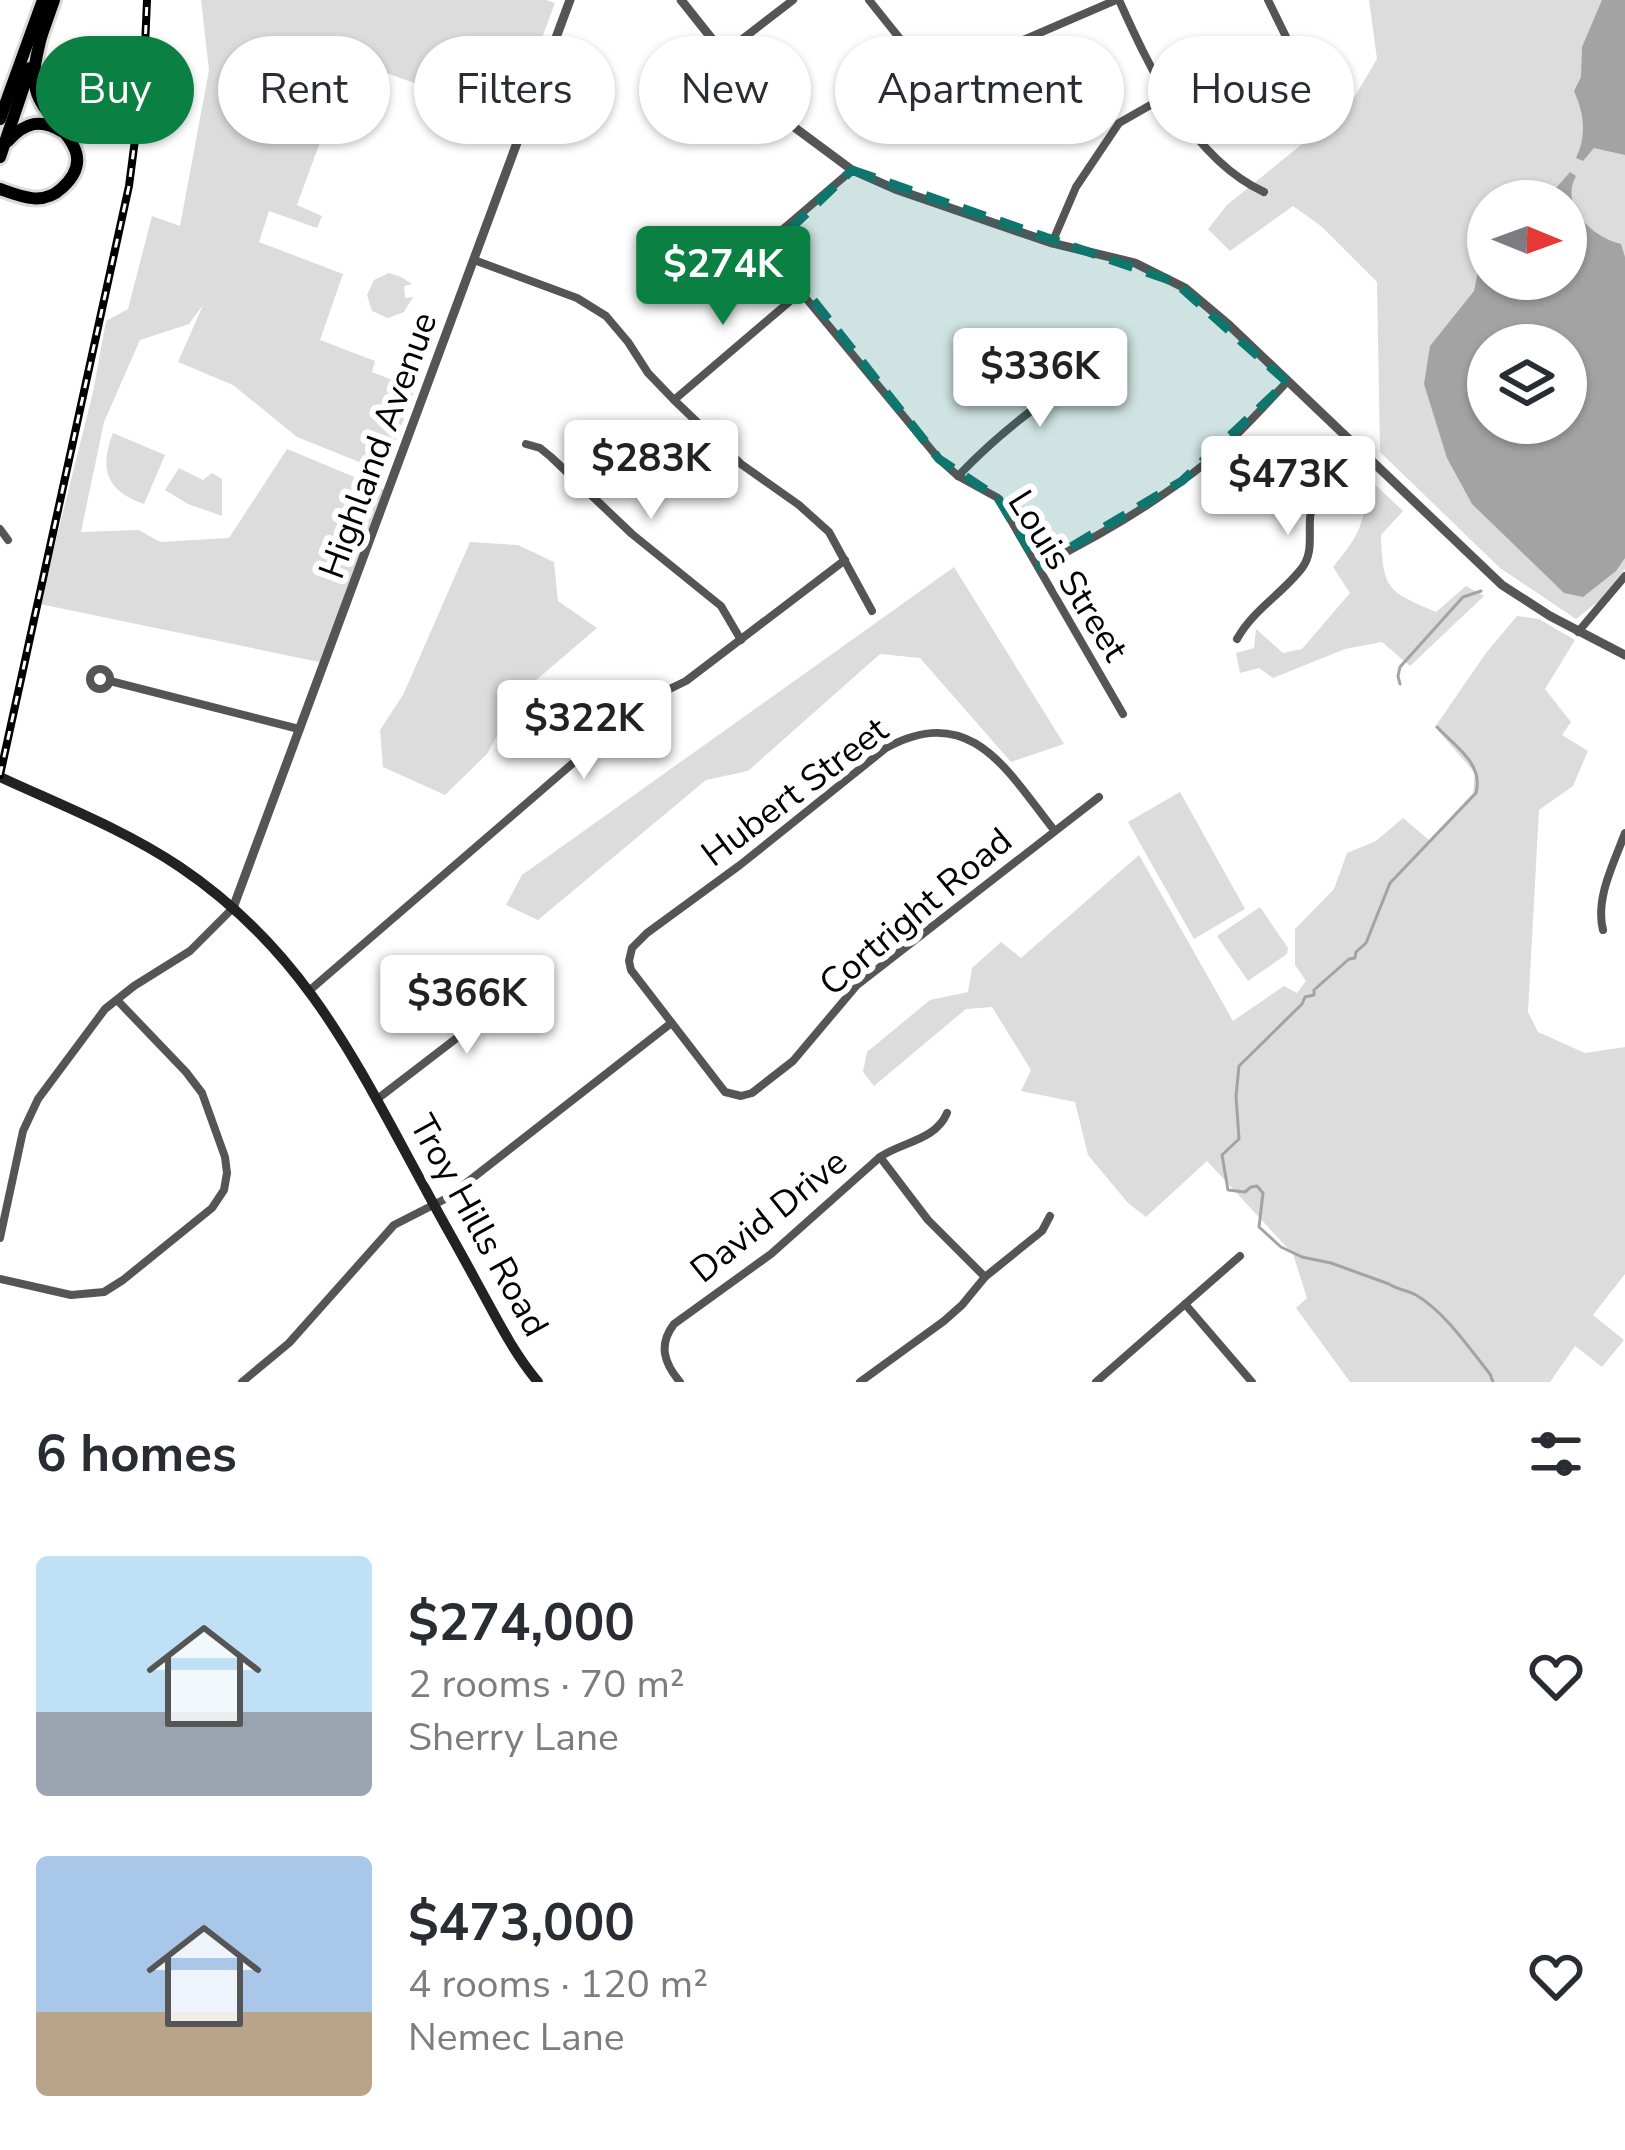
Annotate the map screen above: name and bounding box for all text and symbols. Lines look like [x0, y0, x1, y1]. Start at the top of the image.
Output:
chip: Buy [36, 36, 194, 144]
chip: Rent [218, 36, 390, 144]
chip: Filters [414, 36, 615, 144]
chip: New [639, 36, 811, 144]
chip: Apartment [835, 36, 1124, 144]
chip: House [1148, 36, 1354, 144]
north arrow [1467, 180, 1587, 300]
map controls [1467, 180, 1587, 444]
pin: $274K [639, 226, 807, 328]
text: $274K [663, 238, 783, 291]
street label: Highland Avenue [307, 305, 449, 586]
button: layers [1467, 324, 1587, 444]
pin: $336K [956, 328, 1124, 430]
text: $336K [980, 340, 1100, 393]
pin: $283K [567, 420, 735, 522]
text: $283K [591, 432, 711, 485]
pin: $473K [1204, 436, 1372, 538]
text: $473K [1228, 448, 1348, 501]
street label: Louis Street [996, 481, 1140, 671]
pin: $322K [500, 680, 668, 782]
text: $322K [524, 692, 644, 745]
street label: Hubert Street [692, 706, 898, 878]
street label: Cortright Road [809, 817, 1023, 1007]
pin: $366K [383, 955, 551, 1057]
text: $366K [407, 967, 527, 1020]
street label: Troy Hills Road [398, 1106, 560, 1345]
street label: David Drive [680, 1138, 857, 1294]
text: 6 homes [36, 1419, 237, 1489]
icon: filters [1523, 1421, 1589, 1487]
text: $274,000 [408, 1588, 635, 1658]
icon: home [132, 1604, 276, 1748]
icon: heart [1523, 1643, 1589, 1709]
text: 2 rooms · 70 m² [408, 1658, 685, 1711]
text: Sherry Lane [408, 1711, 619, 1764]
text: $473,000 [408, 1888, 635, 1958]
icon: home [132, 1904, 276, 2048]
icon: heart [1523, 1943, 1589, 2009]
text: 4 rooms · 120 m² [408, 1958, 708, 2011]
text: Nemec Lane [408, 2011, 625, 2064]

